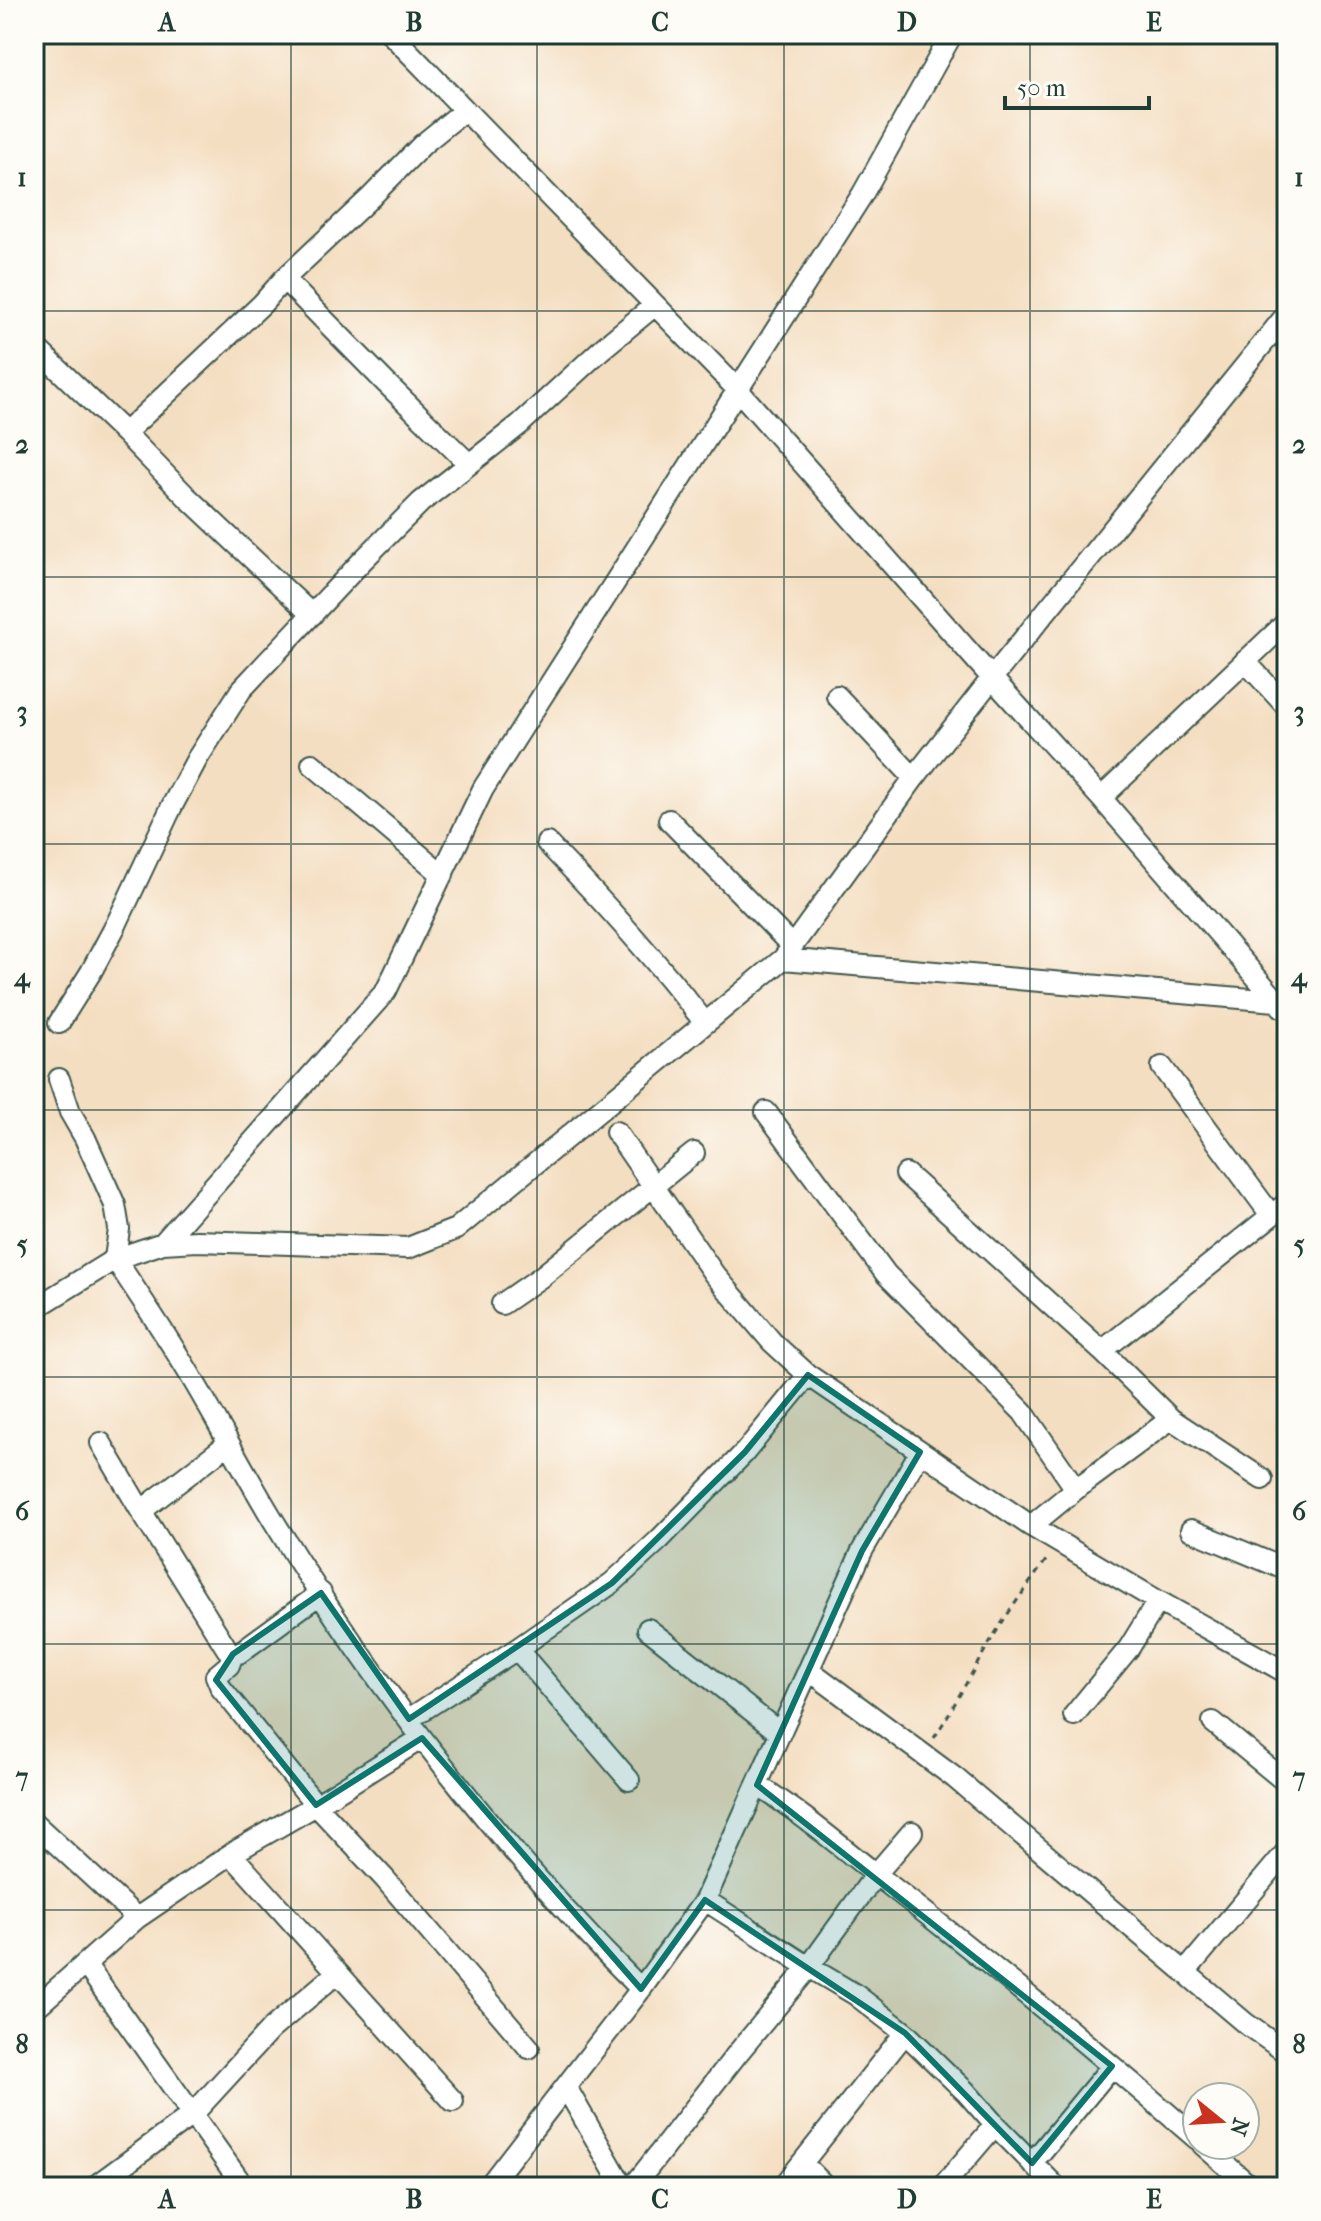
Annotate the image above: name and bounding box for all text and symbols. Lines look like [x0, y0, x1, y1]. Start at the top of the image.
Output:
text: A [157, 7, 177, 38]
text: B [406, 7, 423, 38]
text: C [651, 7, 669, 38]
text: D [897, 7, 917, 38]
text: E [1146, 7, 1162, 38]
scale bar [1005, 60, 1149, 110]
text: 50 m [1017, 74, 1066, 102]
text: 1 [17, 162, 27, 193]
text: 1 [1294, 162, 1304, 193]
text: 2 [15, 429, 29, 460]
text: 2 [1292, 429, 1306, 460]
text: 3 [17, 696, 27, 727]
text: 3 [1294, 696, 1304, 727]
text: 4 [13, 962, 31, 994]
text: 4 [1290, 962, 1308, 994]
text: 5 [16, 1229, 28, 1260]
text: 5 [1293, 1229, 1305, 1260]
text: 6 [15, 1496, 30, 1527]
text: 6 [1292, 1496, 1307, 1527]
text: 7 [15, 1762, 29, 1793]
text: 7 [1292, 1762, 1306, 1793]
text: 8 [15, 2029, 29, 2060]
text: 8 [1292, 2029, 1306, 2060]
north arrow [1181, 2081, 1261, 2161]
text: N [1224, 2115, 1254, 2139]
text: A [157, 2184, 177, 2215]
text: B [406, 2184, 423, 2215]
text: C [651, 2184, 669, 2215]
text: D [897, 2184, 917, 2215]
text: E [1146, 2184, 1162, 2215]

